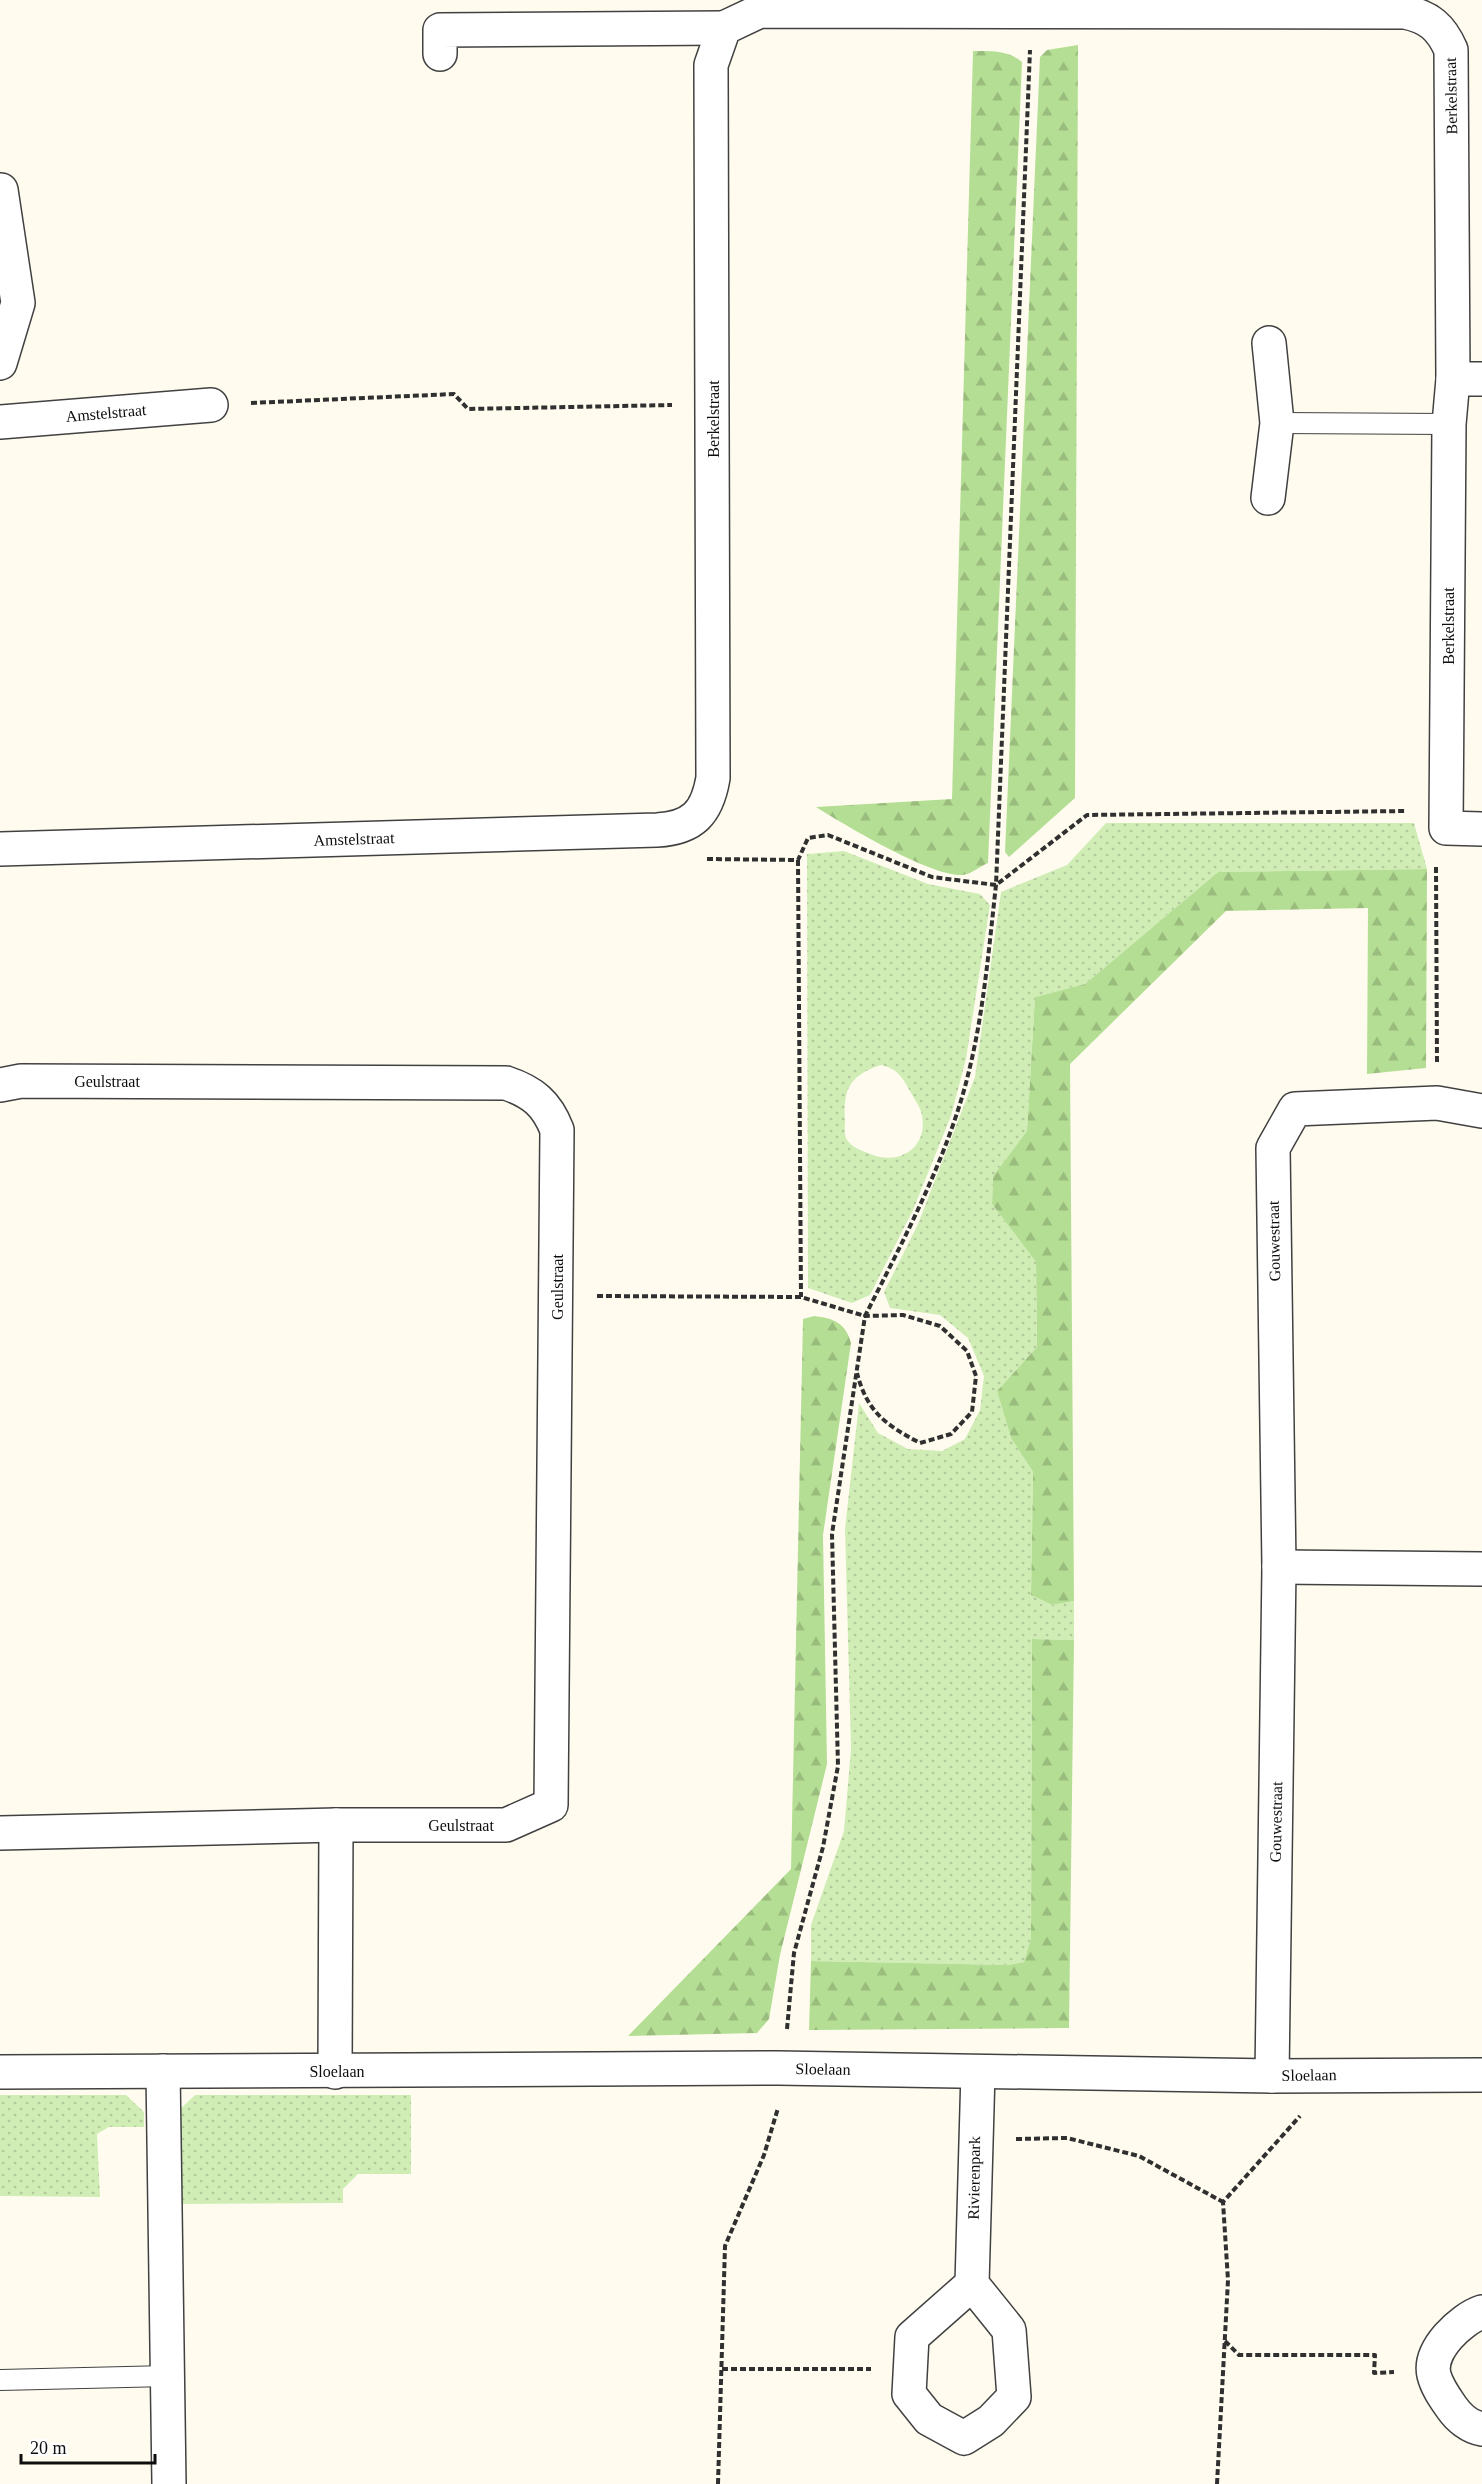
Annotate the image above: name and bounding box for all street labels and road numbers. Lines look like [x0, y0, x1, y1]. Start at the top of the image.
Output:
street label: Berkelstraat [1442, 57, 1460, 135]
street label: Berkelstraat [705, 380, 722, 458]
street label: Amstelstraat [65, 401, 148, 425]
street label: Berkelstraat [1440, 587, 1457, 665]
street label: Amstelstraat [313, 829, 395, 849]
street label: Geulstraat [74, 1073, 140, 1090]
street label: Gouwestraat [1265, 1200, 1283, 1282]
street label: Geulstraat [549, 1254, 566, 1320]
street label: Gouwestraat [1267, 1781, 1285, 1863]
street label: Geulstraat [428, 1817, 494, 1834]
street label: Sloelaan [795, 2060, 851, 2078]
street label: Sloelaan [309, 2063, 365, 2080]
street label: Sloelaan [1281, 2066, 1337, 2084]
street label: Rivierenpark [965, 2136, 984, 2220]

